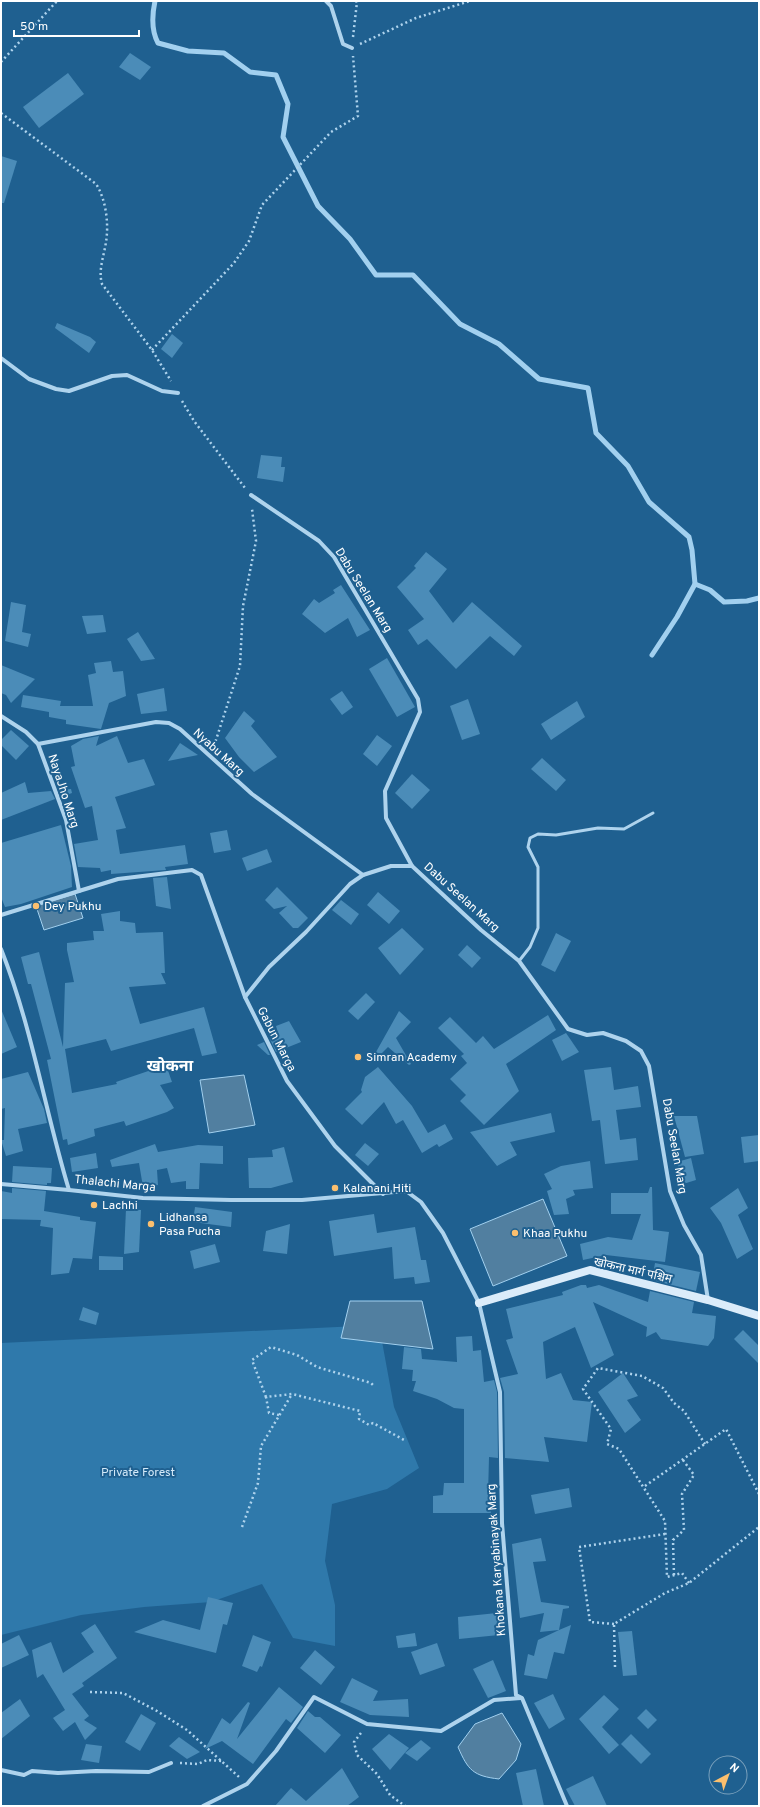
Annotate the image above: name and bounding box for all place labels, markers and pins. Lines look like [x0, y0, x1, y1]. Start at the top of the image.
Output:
place label: Dey Pukhu [44, 899, 101, 915]
marker: Dey Pukhu [31, 901, 41, 911]
place label: Simran Academy [366, 1050, 457, 1066]
marker: Simran Academy [353, 1052, 363, 1062]
place label: Kalanani Hiti [343, 1181, 411, 1197]
marker: Kalanani Hiti [330, 1183, 340, 1193]
place label: Lachhi [102, 1198, 138, 1214]
marker: Lachhi [89, 1200, 99, 1210]
place label: Lidhansa Pasa Pucha [159, 1210, 220, 1240]
marker: Lidhansa Pasa Pucha [146, 1219, 156, 1229]
place label: Khaa Pukhu [523, 1226, 587, 1242]
marker: Khaa Pukhu [510, 1228, 520, 1238]

